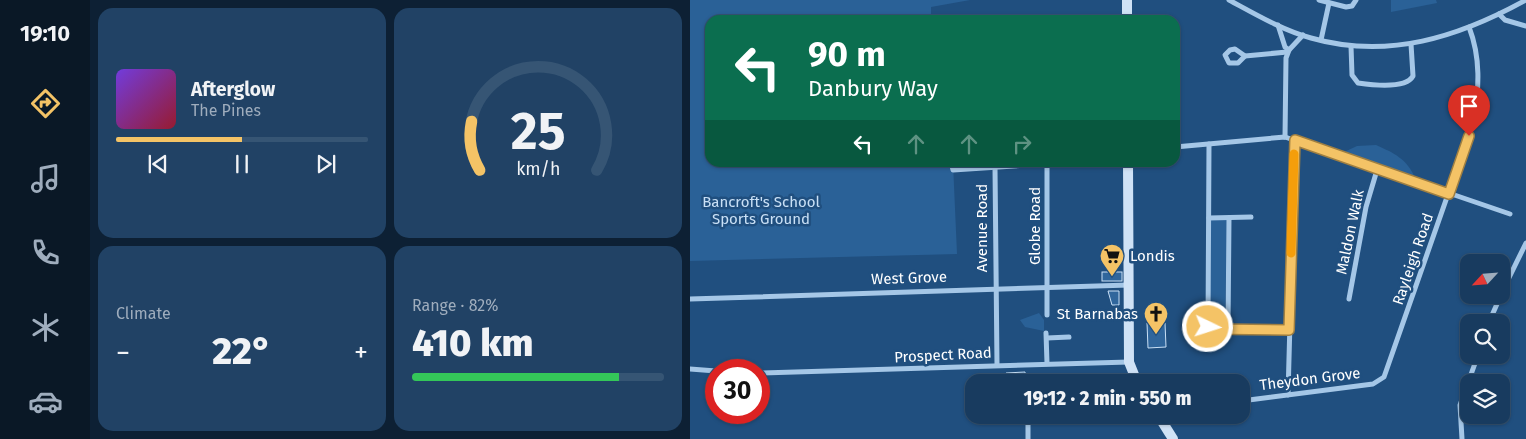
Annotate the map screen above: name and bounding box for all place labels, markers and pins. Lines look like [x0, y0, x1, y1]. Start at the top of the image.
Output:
pin [1448, 85, 1490, 136]
supermarket icon: Londis [1099, 243, 1125, 277]
place label: Londis [1130, 247, 1175, 265]
church icon: St Barnabas [1143, 301, 1169, 335]
place label: St Barnabas [1057, 305, 1138, 323]

